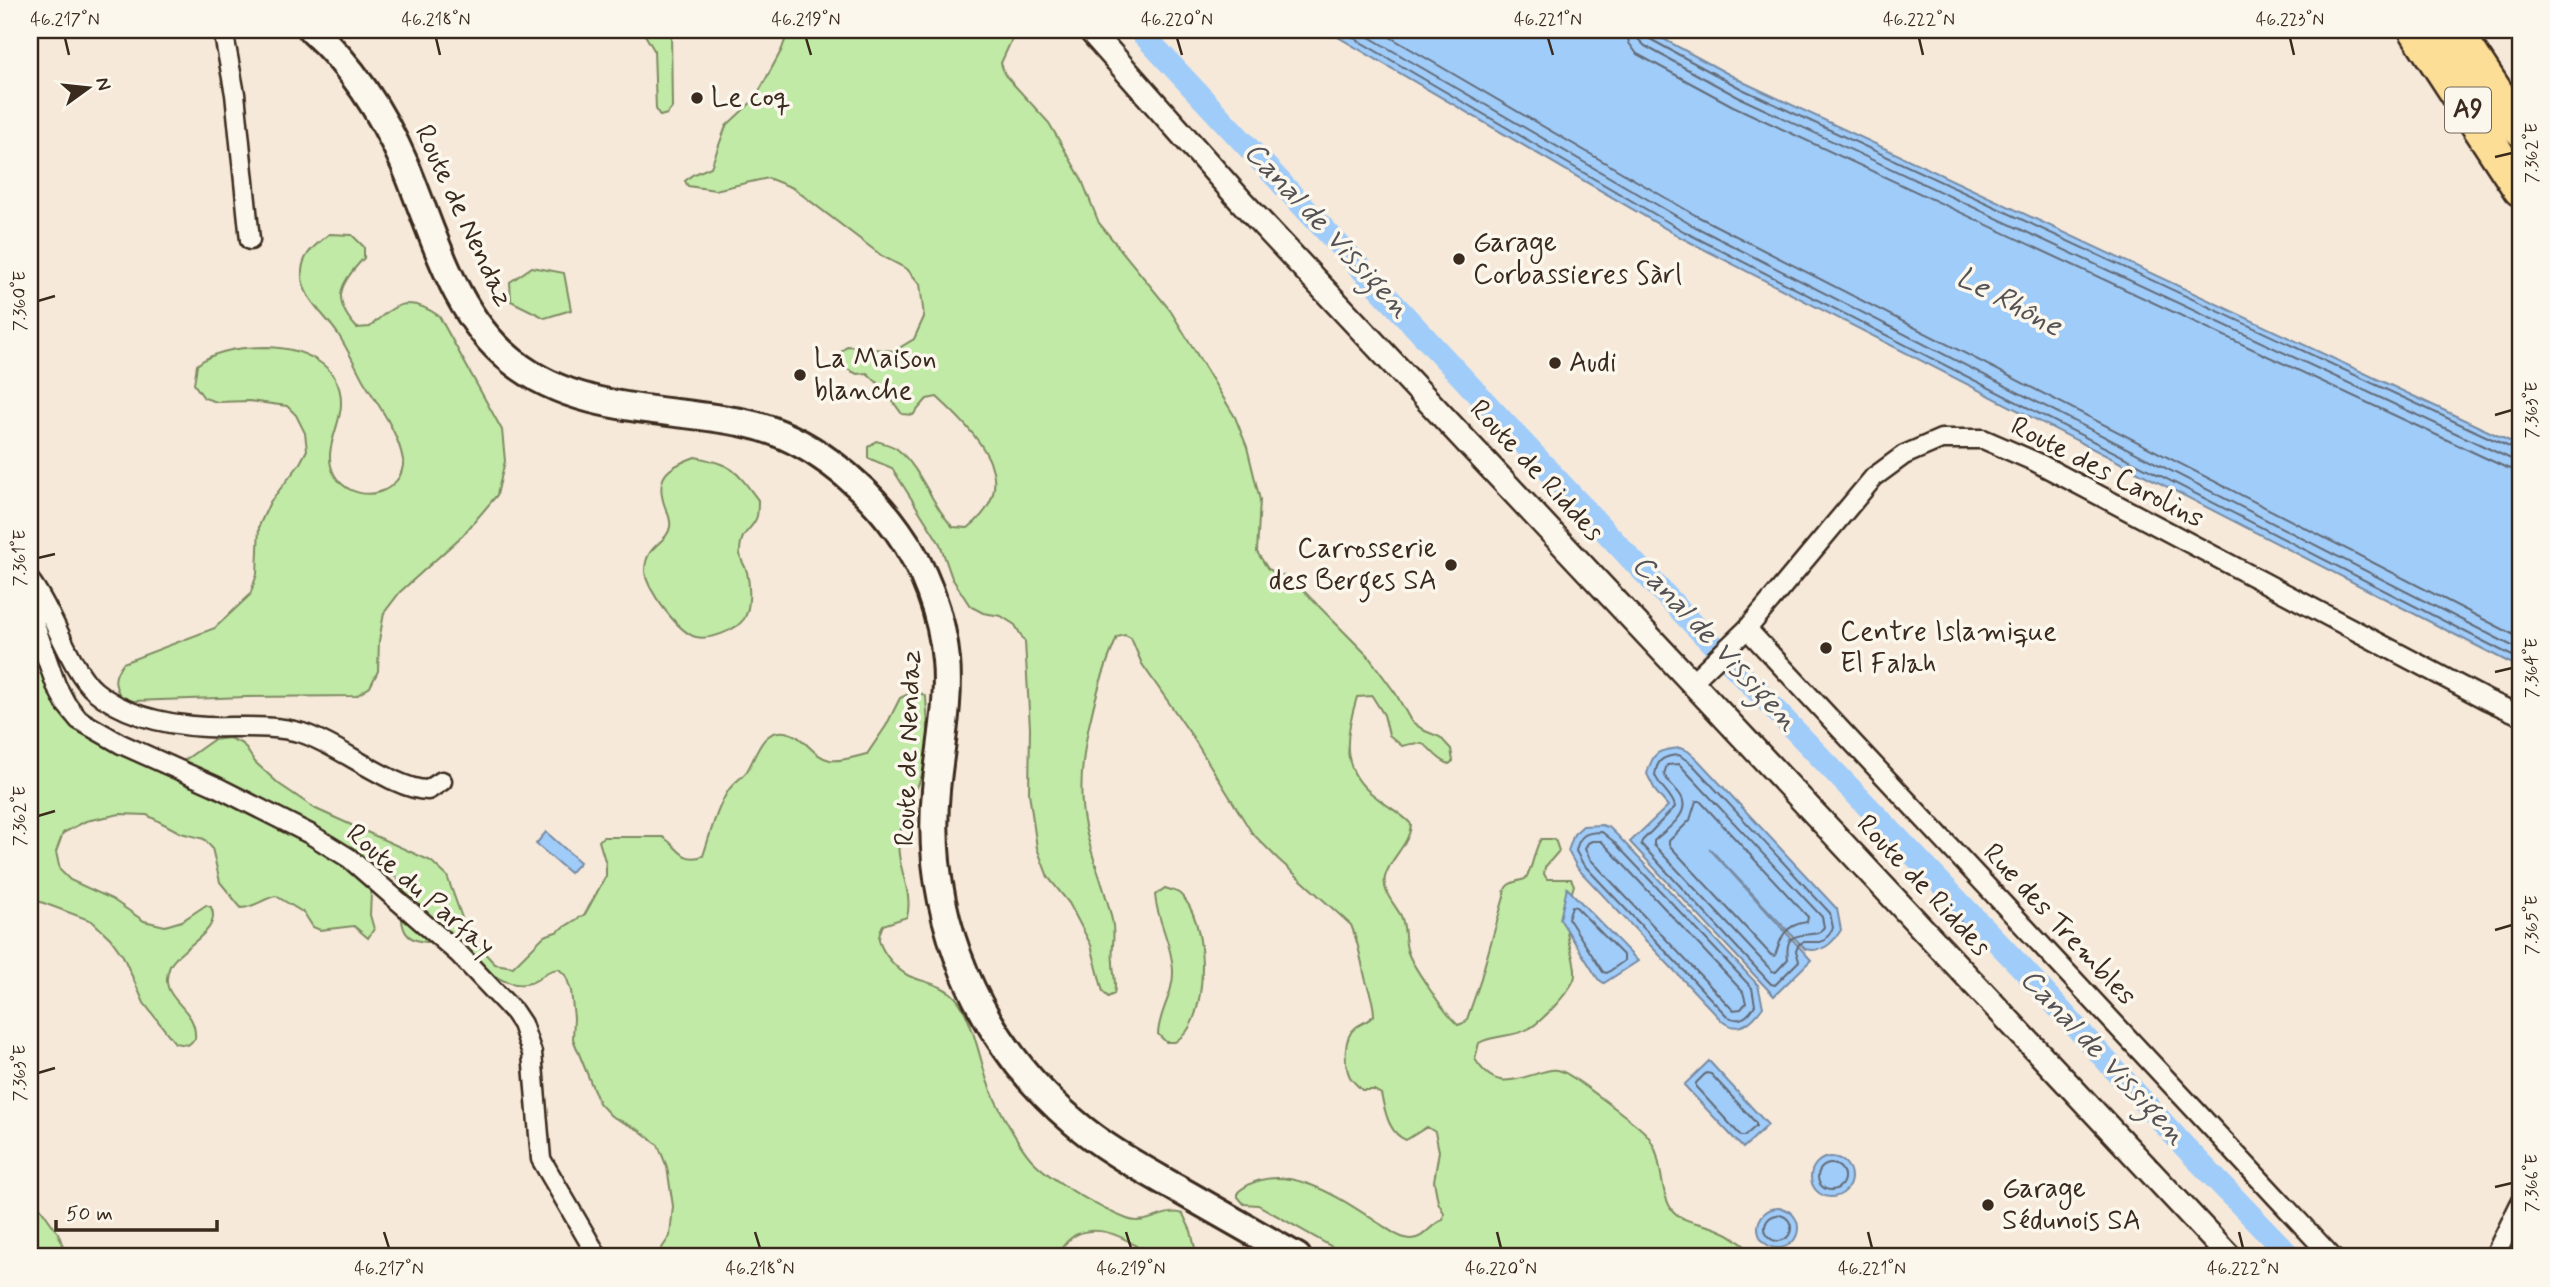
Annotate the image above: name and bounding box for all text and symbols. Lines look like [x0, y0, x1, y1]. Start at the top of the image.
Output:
text: 46.217°N [30, 8, 100, 32]
text: 46.218°N [401, 8, 471, 32]
text: 46.219°N [772, 8, 840, 32]
text: 46.220°N [1141, 8, 1213, 32]
text: 46.221°N [1514, 8, 1582, 32]
text: 46.222°N [1883, 8, 1955, 32]
text: 46.223°N [2256, 8, 2324, 32]
north arrow [52, 52, 122, 122]
text: N [89, 75, 117, 93]
place label: Le coq [711, 80, 791, 117]
road number: A9 [2445, 88, 2491, 132]
marker: Le coq [689, 90, 705, 106]
street label: Route de Nendaz [405, 119, 521, 313]
text: 7.362°E [2520, 123, 2544, 183]
water label: Canal de Vissigen [1232, 133, 1419, 330]
place label: Garage Corbassieres Sàrl [1473, 225, 1682, 294]
marker: Garage Corbassieres Sàrl [1451, 251, 1467, 267]
water label: Le Rhône [1949, 258, 2070, 347]
text: 7.360°E [8, 271, 32, 331]
place label: La Maison blanche [814, 341, 937, 410]
place label: Audi [1569, 345, 1616, 382]
marker: Audi [1547, 355, 1563, 371]
marker: La Maison blanche [792, 367, 808, 383]
text: 7.363°E [2520, 381, 2544, 439]
street label: Route de Riddes [1461, 392, 1611, 550]
street label: Route des Carolins [2004, 408, 2210, 538]
text: 7.361°E [8, 530, 32, 586]
place label: Carrosserie des Berges SA [1269, 531, 1437, 603]
water label: Canal de Vissigen [1620, 546, 1807, 743]
marker: Carrosserie des Berges SA [1443, 557, 1459, 573]
place label: Centre Islamique El Falah [1840, 614, 2057, 683]
text: 7.364°E [2520, 638, 2544, 698]
marker: Centre Islamique El Falah [1818, 640, 1834, 656]
street label: Route de Nendaz [887, 649, 931, 847]
text: 7.362°E [8, 786, 32, 846]
street label: Route de Riddes [1848, 807, 1998, 965]
street label: Route du Parfay [338, 816, 502, 966]
street label: Rue des Trembles [1974, 836, 2144, 1014]
text: 7.365°E [2520, 895, 2544, 955]
water label: Canal de Vissigen [2008, 960, 2195, 1157]
text: 7.363°E [8, 1044, 32, 1102]
text: 7.366°E [2520, 1154, 2544, 1212]
place label: Garage Sédunois SA [2002, 1171, 2141, 1240]
scale bar [56, 1189, 217, 1233]
marker: Garage Sédunois SA [1980, 1197, 1996, 1213]
text: 50 m [66, 1200, 113, 1228]
text: 46.217°N [354, 1257, 424, 1281]
text: 46.218°N [725, 1257, 795, 1281]
text: 46.219°N [1097, 1257, 1165, 1281]
text: 46.220°N [1465, 1257, 1537, 1281]
text: 46.221°N [1838, 1257, 1906, 1281]
text: 46.222°N [2207, 1257, 2279, 1281]

